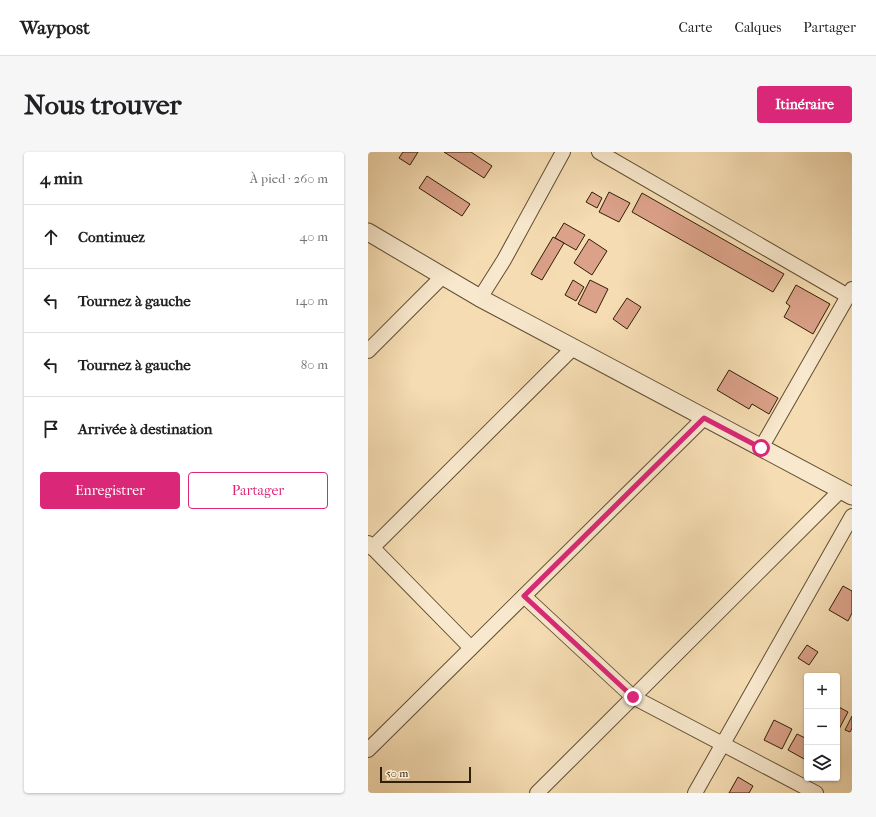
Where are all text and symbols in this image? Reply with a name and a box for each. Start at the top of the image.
text: Waypost [20,17,90,39]
text: Carte [679,19,712,36]
text: Calques [734,19,781,36]
text: Partager [803,19,856,36]
button: Itinéraire [757,86,852,123]
text: Nous trouver [24,88,181,121]
text: 4 min [40,168,83,188]
text: À pied · 260 m [250,171,328,186]
icon: ahead [40,226,62,248]
text: Continuez [78,228,145,246]
text: 40 m [300,229,328,244]
icon: left [40,290,62,312]
text: Tournez à gauche [78,292,191,310]
text: 140 m [295,293,328,308]
icon: left [40,354,62,376]
text: Tournez à gauche [78,356,191,374]
text: 80 m [301,357,328,372]
icon: arrive [40,418,62,440]
text: Arrivée à destination [78,420,213,438]
route start [752,439,770,457]
button: Enregistrer [40,472,180,509]
button: Partager [188,472,328,509]
map controls [804,673,840,781]
button: + [804,673,840,709]
route end [624,688,642,706]
button: − [804,709,840,745]
button: layers [804,745,840,781]
scale bar [380,765,471,784]
text: 50 m [386,767,408,780]

